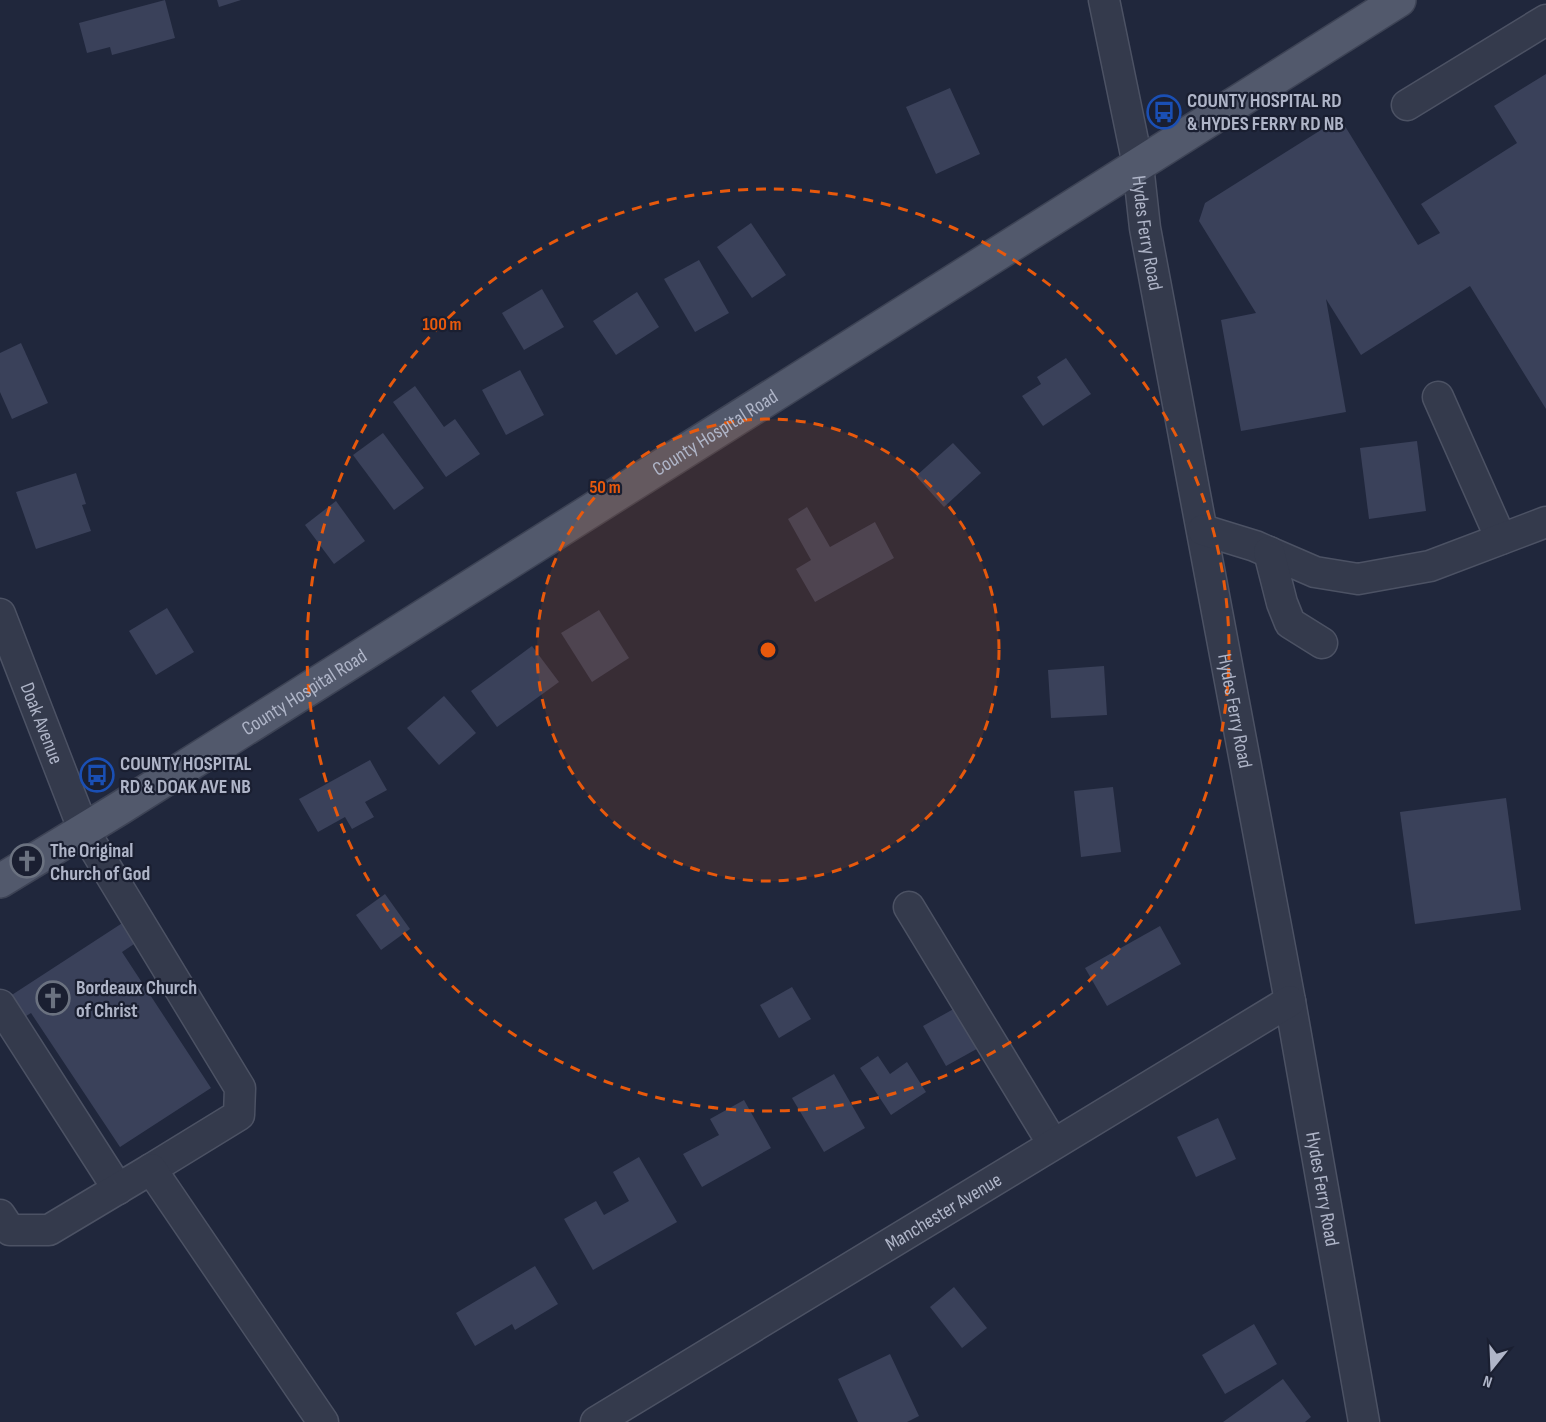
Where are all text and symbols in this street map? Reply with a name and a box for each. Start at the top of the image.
place label: COUNTY HOSPITAL RD & HYDES FERRY RD NB [1187,89,1344,136]
bus stop icon: COUNTY HOSPITAL RD & HYDES FERRY RD NB [1146,94,1182,130]
street label: Hydes Ferry Road [1126,174,1167,292]
text: 100 m [423,314,462,335]
street label: County Hospital Road [648,385,782,482]
text: 50 m [589,477,621,498]
centre of rings [758,640,778,660]
street label: County Hospital Road [237,644,372,741]
street label: Hydes Ferry Road [1212,652,1257,770]
street label: Doak Avenue [15,679,68,768]
place label: COUNTY HOSPITAL RD & DOAK AVE NB [120,752,252,799]
bus stop icon: COUNTY HOSPITAL RD & DOAK AVE NB [79,757,115,793]
place label: The Original Church of God [50,839,150,886]
church icon: The Original Church of God [9,843,45,879]
place label: Bordeaux Church of Christ [76,976,197,1023]
church icon: Bordeaux Church of Christ [35,980,71,1016]
street label: Hydes Ferry Road [1300,1130,1344,1248]
street label: Manchester Avenue [881,1168,1006,1257]
north arrow [1462,1338,1522,1398]
text: N [1481,1370,1495,1391]

